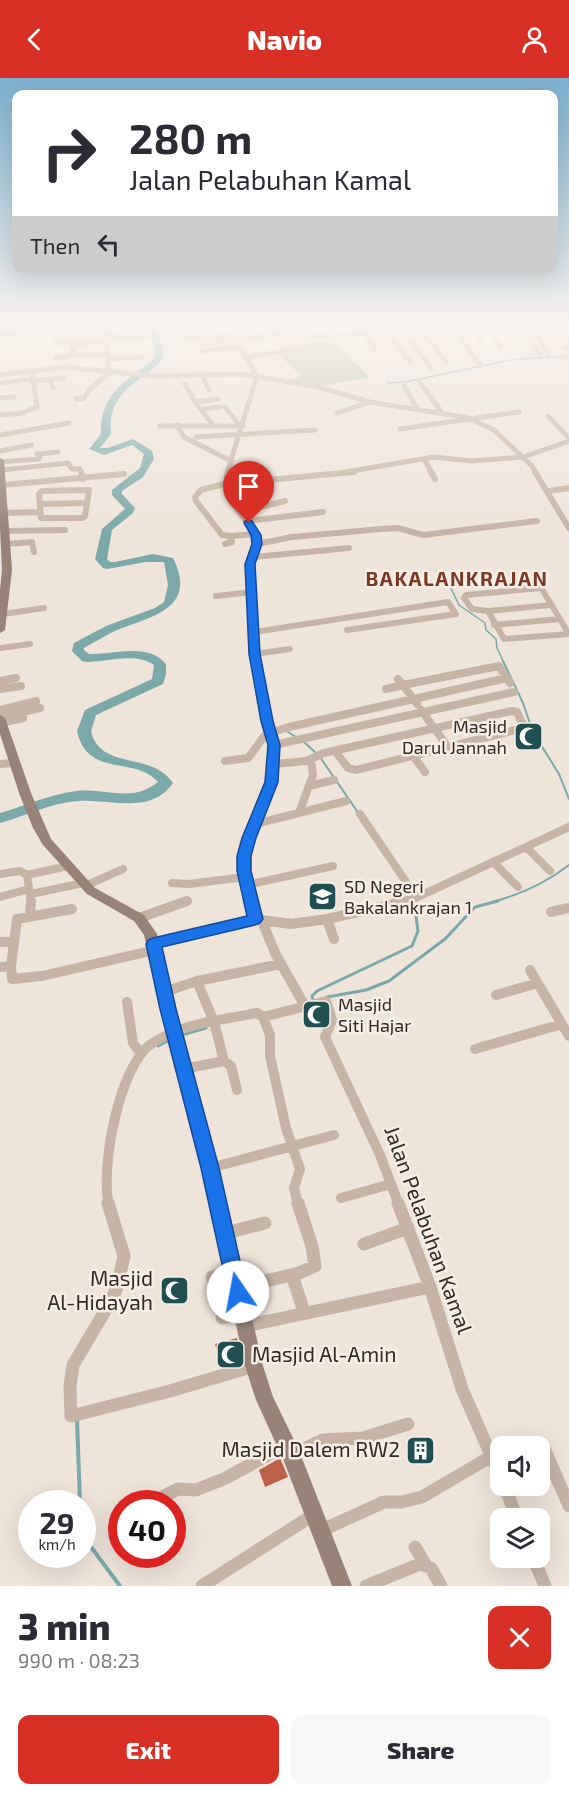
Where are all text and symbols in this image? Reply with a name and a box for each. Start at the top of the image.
icon: back [18,23,51,56]
text: Navio [247,23,322,55]
icon: person [518,23,551,56]
text: 280 m [129,112,252,162]
icon: right [30,114,108,192]
text: Jalan Pelabuhan Kamal [129,163,411,195]
icon: left [92,228,125,261]
text: Then [30,232,80,258]
pin [223,461,274,523]
icon: arrive [232,470,265,503]
district label: BAKALANKRAJAN [366,566,548,590]
place label: Masjid Darul Jannah [402,715,507,758]
mosque icon: Masjid Darul Jannah [512,721,544,753]
place label: SD Negeri Bakalankrajan 1 [344,875,472,918]
school or university icon: SD Negeri Bakalankrajan 1 [307,881,339,913]
place label: Masjid Siti Hajar [338,993,411,1036]
mosque icon: Masjid Siti Hajar [301,999,333,1031]
street label: Jalan Pelabuhan Kamal [380,1122,479,1338]
position arrow [206,1260,270,1324]
place label: Masjid Al-Hidayah [47,1265,153,1314]
mosque icon: Masjid Al-Hidayah [158,1275,190,1307]
mosque icon: Masjid Al-Amin [215,1339,247,1371]
place label: Masjid Al-Amin [252,1341,396,1367]
building icon: Masjid Dalem RW2 [405,1434,437,1466]
place label: Masjid Dalem RW2 [221,1436,400,1462]
map controls [490,1436,550,1568]
button: sound [490,1436,550,1496]
speed limit sign: 40 [108,1490,186,1568]
text: 29 [39,1504,75,1540]
button: layers [490,1508,550,1568]
text: km/h [38,1535,76,1553]
text: 3 min [18,1604,111,1647]
button: close [488,1606,551,1669]
text: 990 m · 08:23 [18,1648,140,1672]
button: Exit [18,1715,279,1784]
button: Share [291,1715,551,1784]

